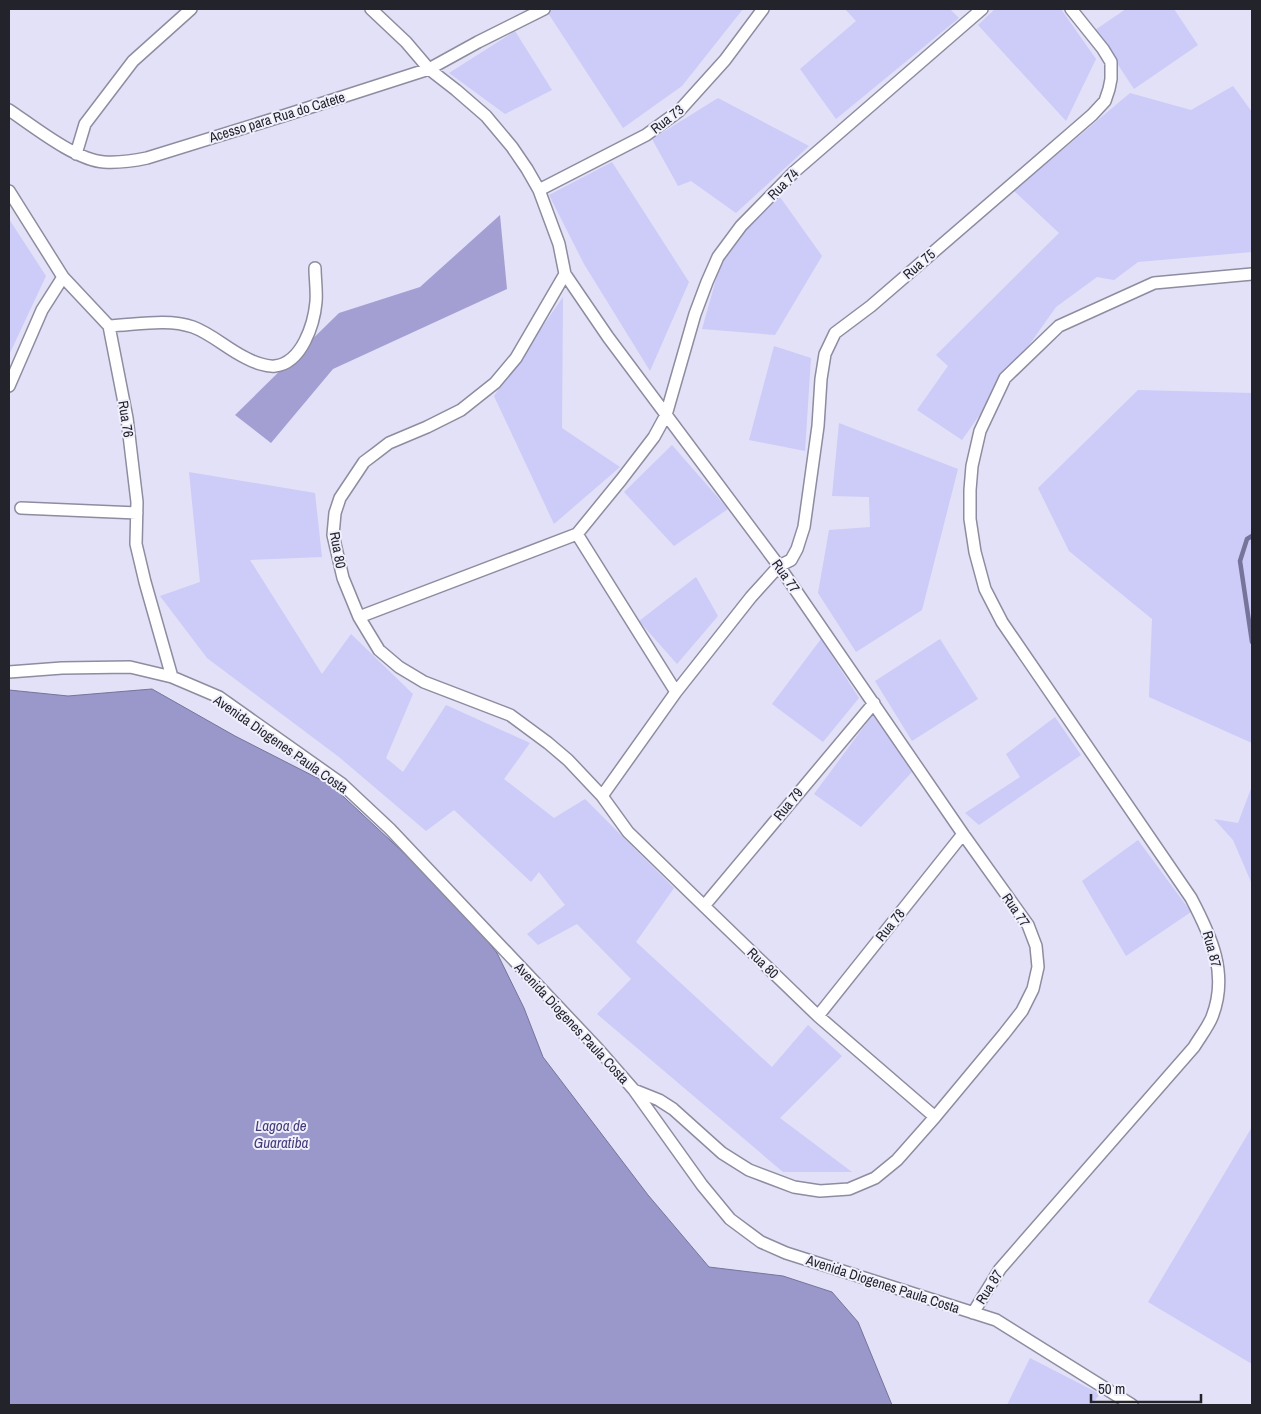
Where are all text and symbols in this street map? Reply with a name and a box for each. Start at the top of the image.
street label: Acesso para Rua do Catete [206,88,347,147]
street label: Rua 73 [647,101,687,137]
street label: Rua 74 [764,164,803,203]
street label: Rua 75 [899,245,939,283]
street label: Rua 76 [114,399,138,439]
street label: Rua 80 [326,530,350,570]
street label: Rua 77 [768,556,804,596]
street label: Avenida Diogenes Paula Costa [209,690,352,798]
street label: Rua 79 [769,784,807,824]
street label: Rua 77 [998,890,1034,930]
street label: Rua 78 [871,905,909,945]
street label: Rua 87 [1199,929,1225,969]
street label: Rua 80 [743,944,783,982]
street label: Avenida Diogenes Paula Costa [510,958,634,1088]
water label: Lagoa de Guaratiba [254,1115,309,1153]
street label: Avenida Diogenes Paula Costa [803,1250,962,1317]
street label: Rua 87 [972,1267,1006,1307]
scale bar [1091,1372,1201,1404]
text: 50 m [1098,1378,1125,1399]

